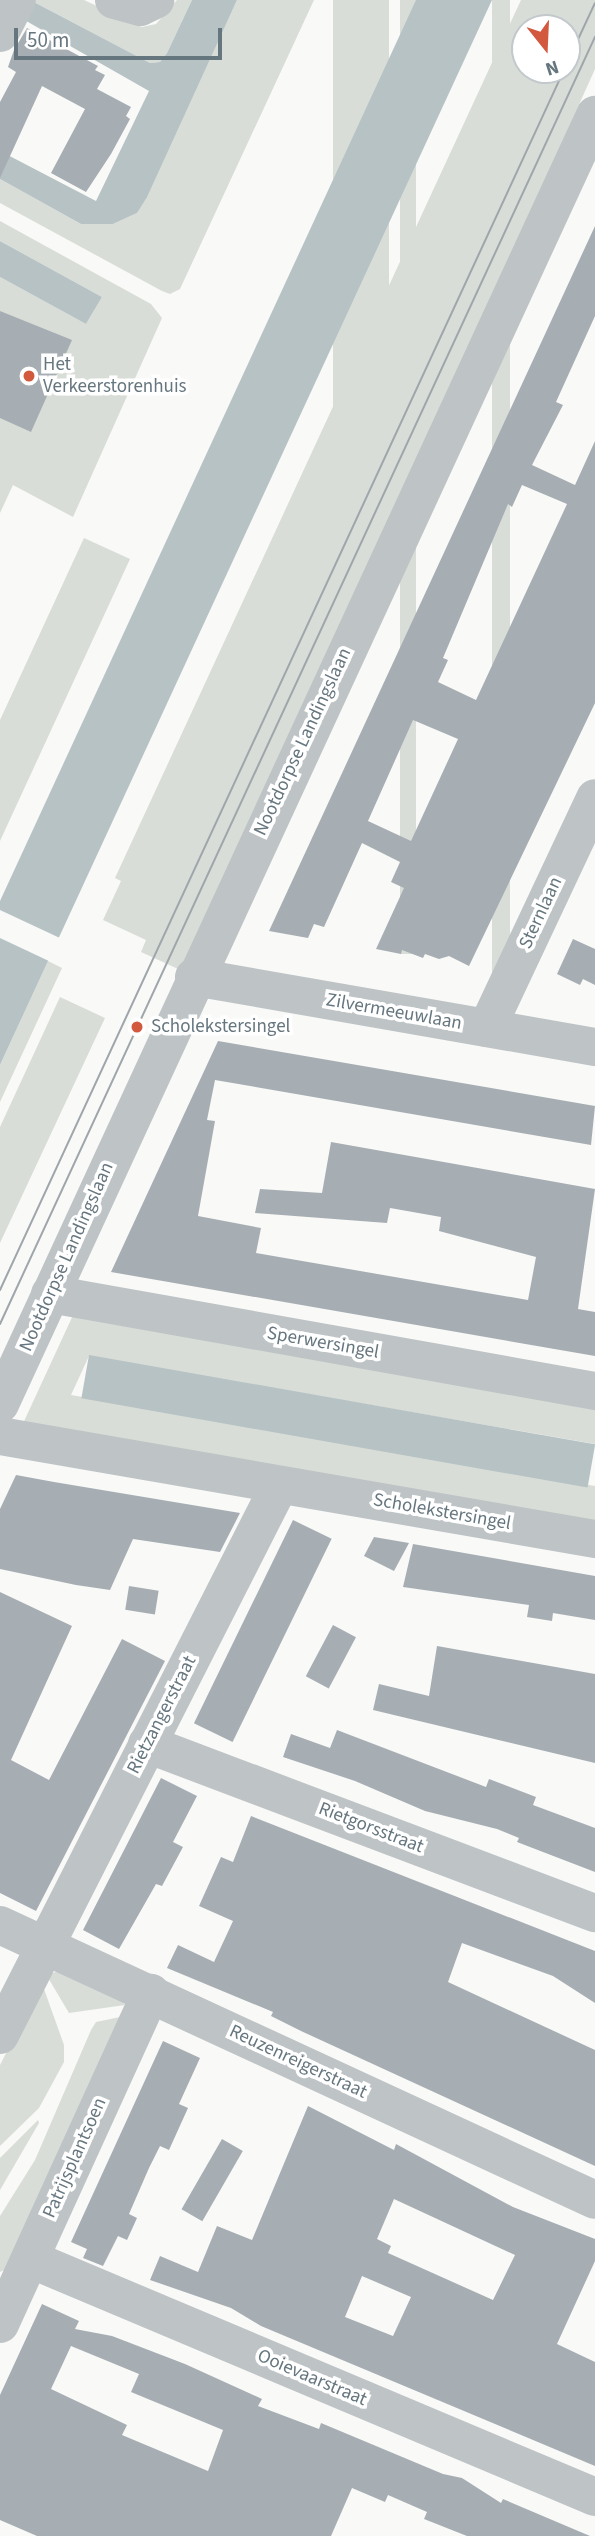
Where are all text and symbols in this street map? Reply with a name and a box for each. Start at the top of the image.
scale bar [18,14,226,58]
north arrow [511,14,581,84]
text: 50 m [27,25,69,55]
text: N [542,53,562,82]
place label: Het Verkeerstorenhuis [43,354,187,398]
marker: Het Verkeerstorenhuis [21,368,37,384]
street label: Nootdorpse Landingslaan [249,644,357,840]
street label: Sternlaan [514,873,568,953]
street label: Zilvermeeuwlaan [324,989,464,1035]
place label: Scholekstersingel [151,1016,290,1038]
marker: Scholekstersingel [129,1019,145,1035]
street label: Nootdorpse Landingslaan [15,1159,119,1355]
street label: Sperwersingel [265,1322,381,1364]
street label: Scholekstersingel [371,1489,513,1535]
street label: Rietzangerstraat [122,1652,202,1778]
street label: Rietgorsstraat [315,1798,427,1858]
street label: Reuzenreigerstraat [226,2020,370,2104]
street label: Patrijsplantsoen [38,2094,112,2222]
street label: Ooievaarstraat [254,2345,370,2411]

